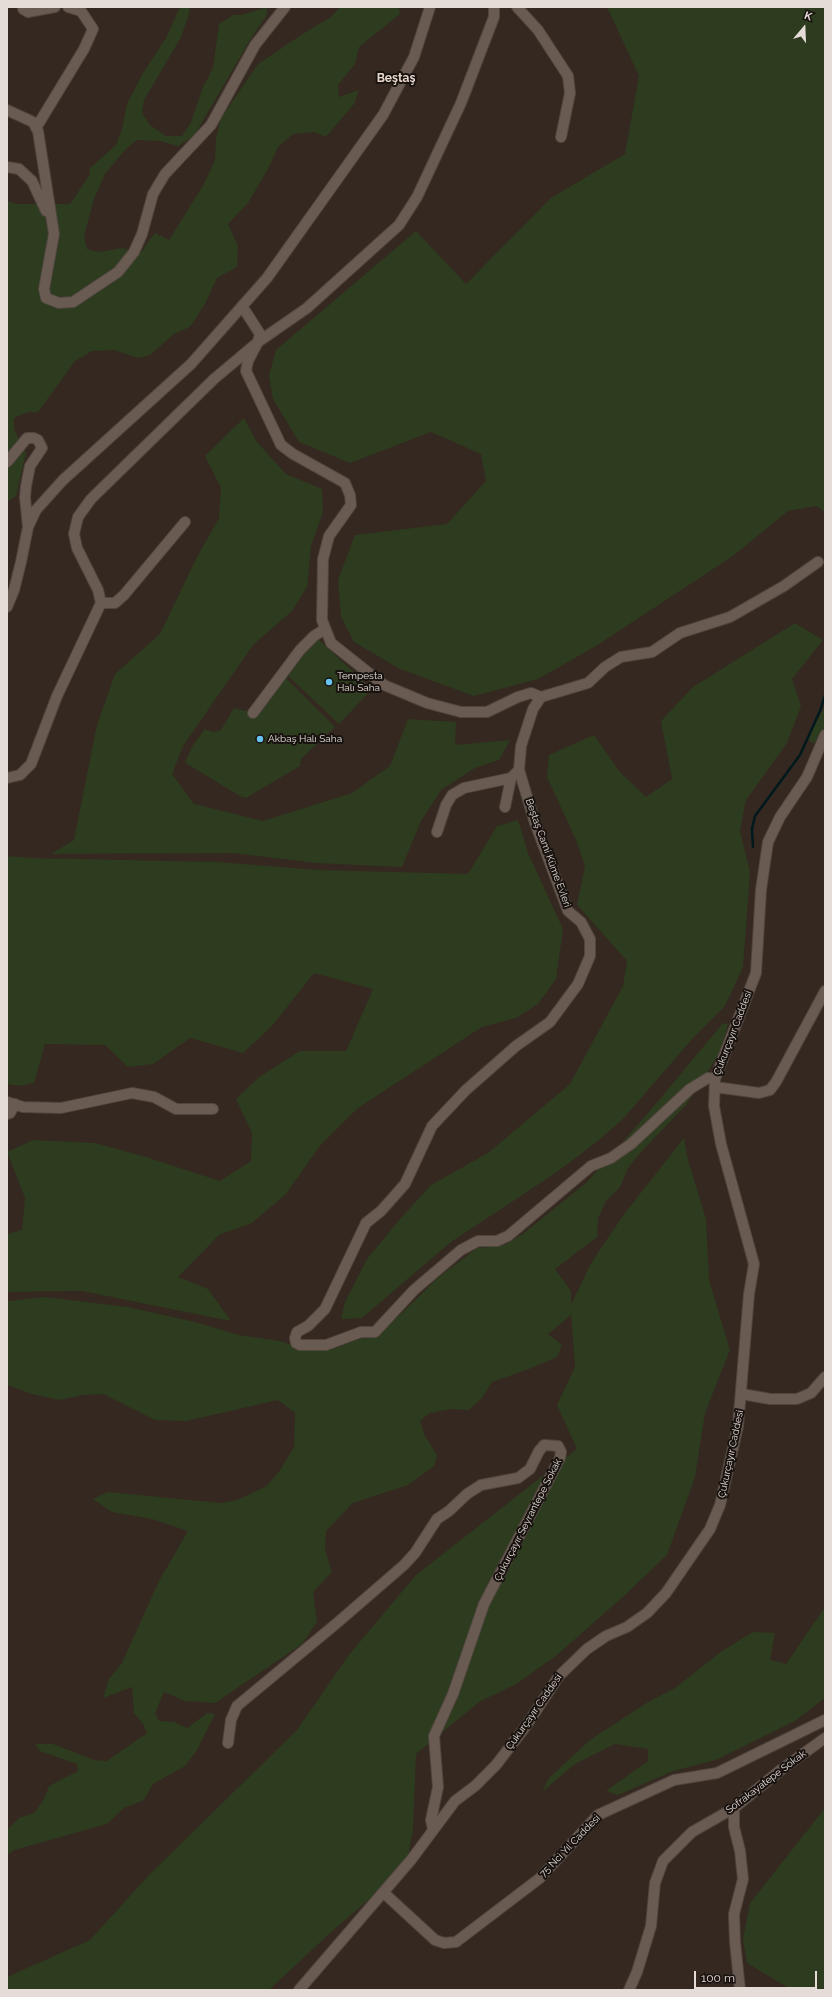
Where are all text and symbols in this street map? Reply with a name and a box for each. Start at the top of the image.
north arrow [784,8,824,48]
text: K [802,9,814,24]
district label: Beştaş [377,71,415,85]
place label: Tempesta Halı Saha [337,670,383,694]
marker: Tempesta Halı Saha [324,677,334,687]
place label: Akbaş Halı Saha [268,733,342,745]
marker: Akbaş Halı Saha [255,734,265,744]
street label: Beştaş Cami Küme Evleri [523,797,573,909]
street label: Çukurçayır Caddesi [711,989,755,1077]
street label: Çukurçayır Caddesi [716,1409,746,1499]
street label: Çukurçayır Seyrantepe Sokak [492,1457,564,1583]
street label: Çukurçayır Caddesi [503,1672,565,1752]
street label: Sofrakayatepe Sokak [724,1748,808,1816]
street label: 75 Nci Yıl Caddesi [537,1812,603,1880]
scale bar [696,1963,819,1989]
text: 100 m [701,1971,735,1985]

